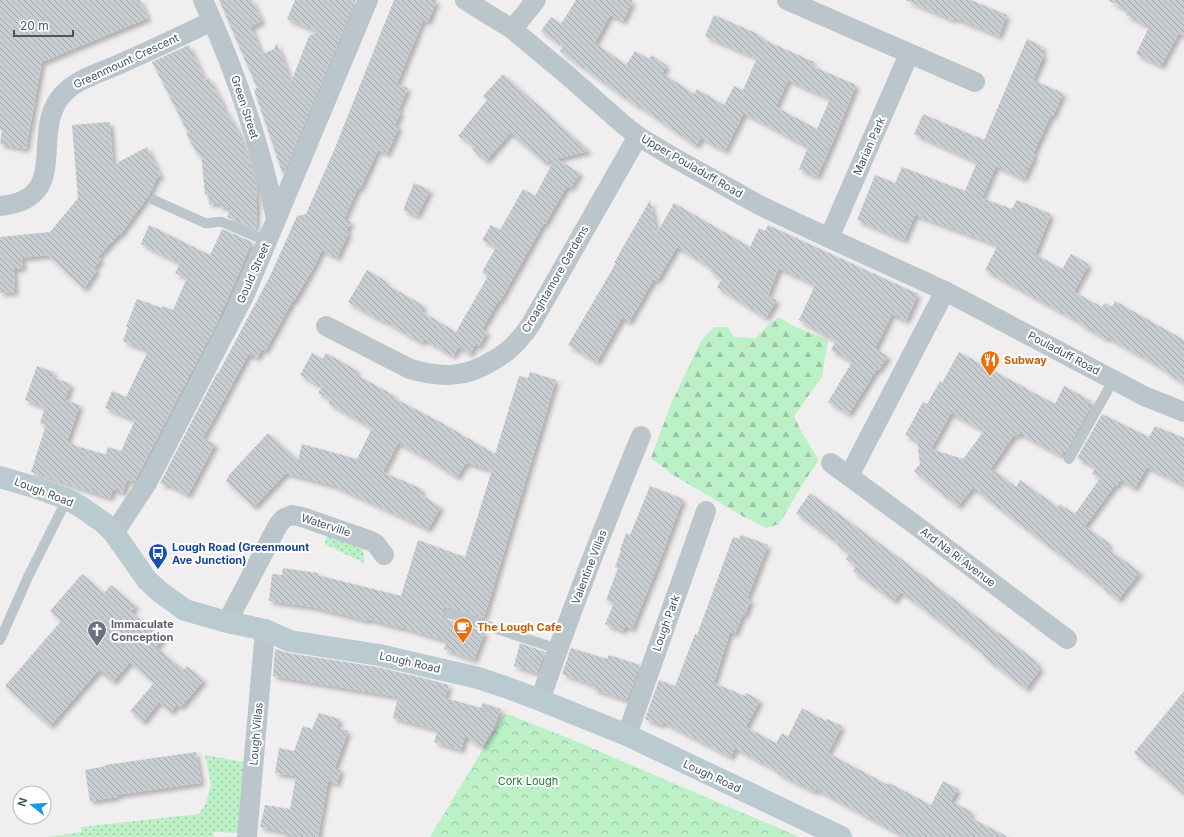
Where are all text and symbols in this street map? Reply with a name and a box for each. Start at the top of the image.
scale bar [14,12,73,38]
text: 20 m [20,18,49,33]
street label: Greenmount Crescent [71,30,181,92]
street label: Green Street [228,74,262,141]
street label: Marian Park [850,115,888,177]
street label: Upper Pouladuff Road [639,131,745,201]
street label: Croaghtamore Gardens [519,223,592,335]
street label: Gould Street [233,240,273,305]
street label: Pouladuff Road [1026,328,1102,378]
restaurant icon: Subway [979,349,1001,377]
place label: Subway [1004,353,1047,367]
street label: Lough Road [12,474,76,510]
street label: Waterville [299,510,353,540]
street label: Ard Na Ri Avenue [918,524,998,590]
street label: Valentine Villas [568,528,610,606]
place label: Lough Road (Greenmount Ave Junction) [172,540,309,567]
bus stop icon: Lough Road (Greenmount Ave Junction) [147,542,169,570]
street label: Lough Park [649,593,683,653]
cafe icon: The Lough Cafe [452,616,474,644]
place label: Immaculate Conception [111,617,174,644]
church icon: Immaculate Conception [86,619,108,647]
place label: The Lough Cafe [477,620,562,634]
street label: Lough Road [378,648,442,676]
street label: Lough Villas [246,702,266,766]
street label: Lough Road [681,757,743,795]
park label: Cork Lough [498,774,558,788]
north arrow [12,785,52,825]
text: N [15,796,30,808]

